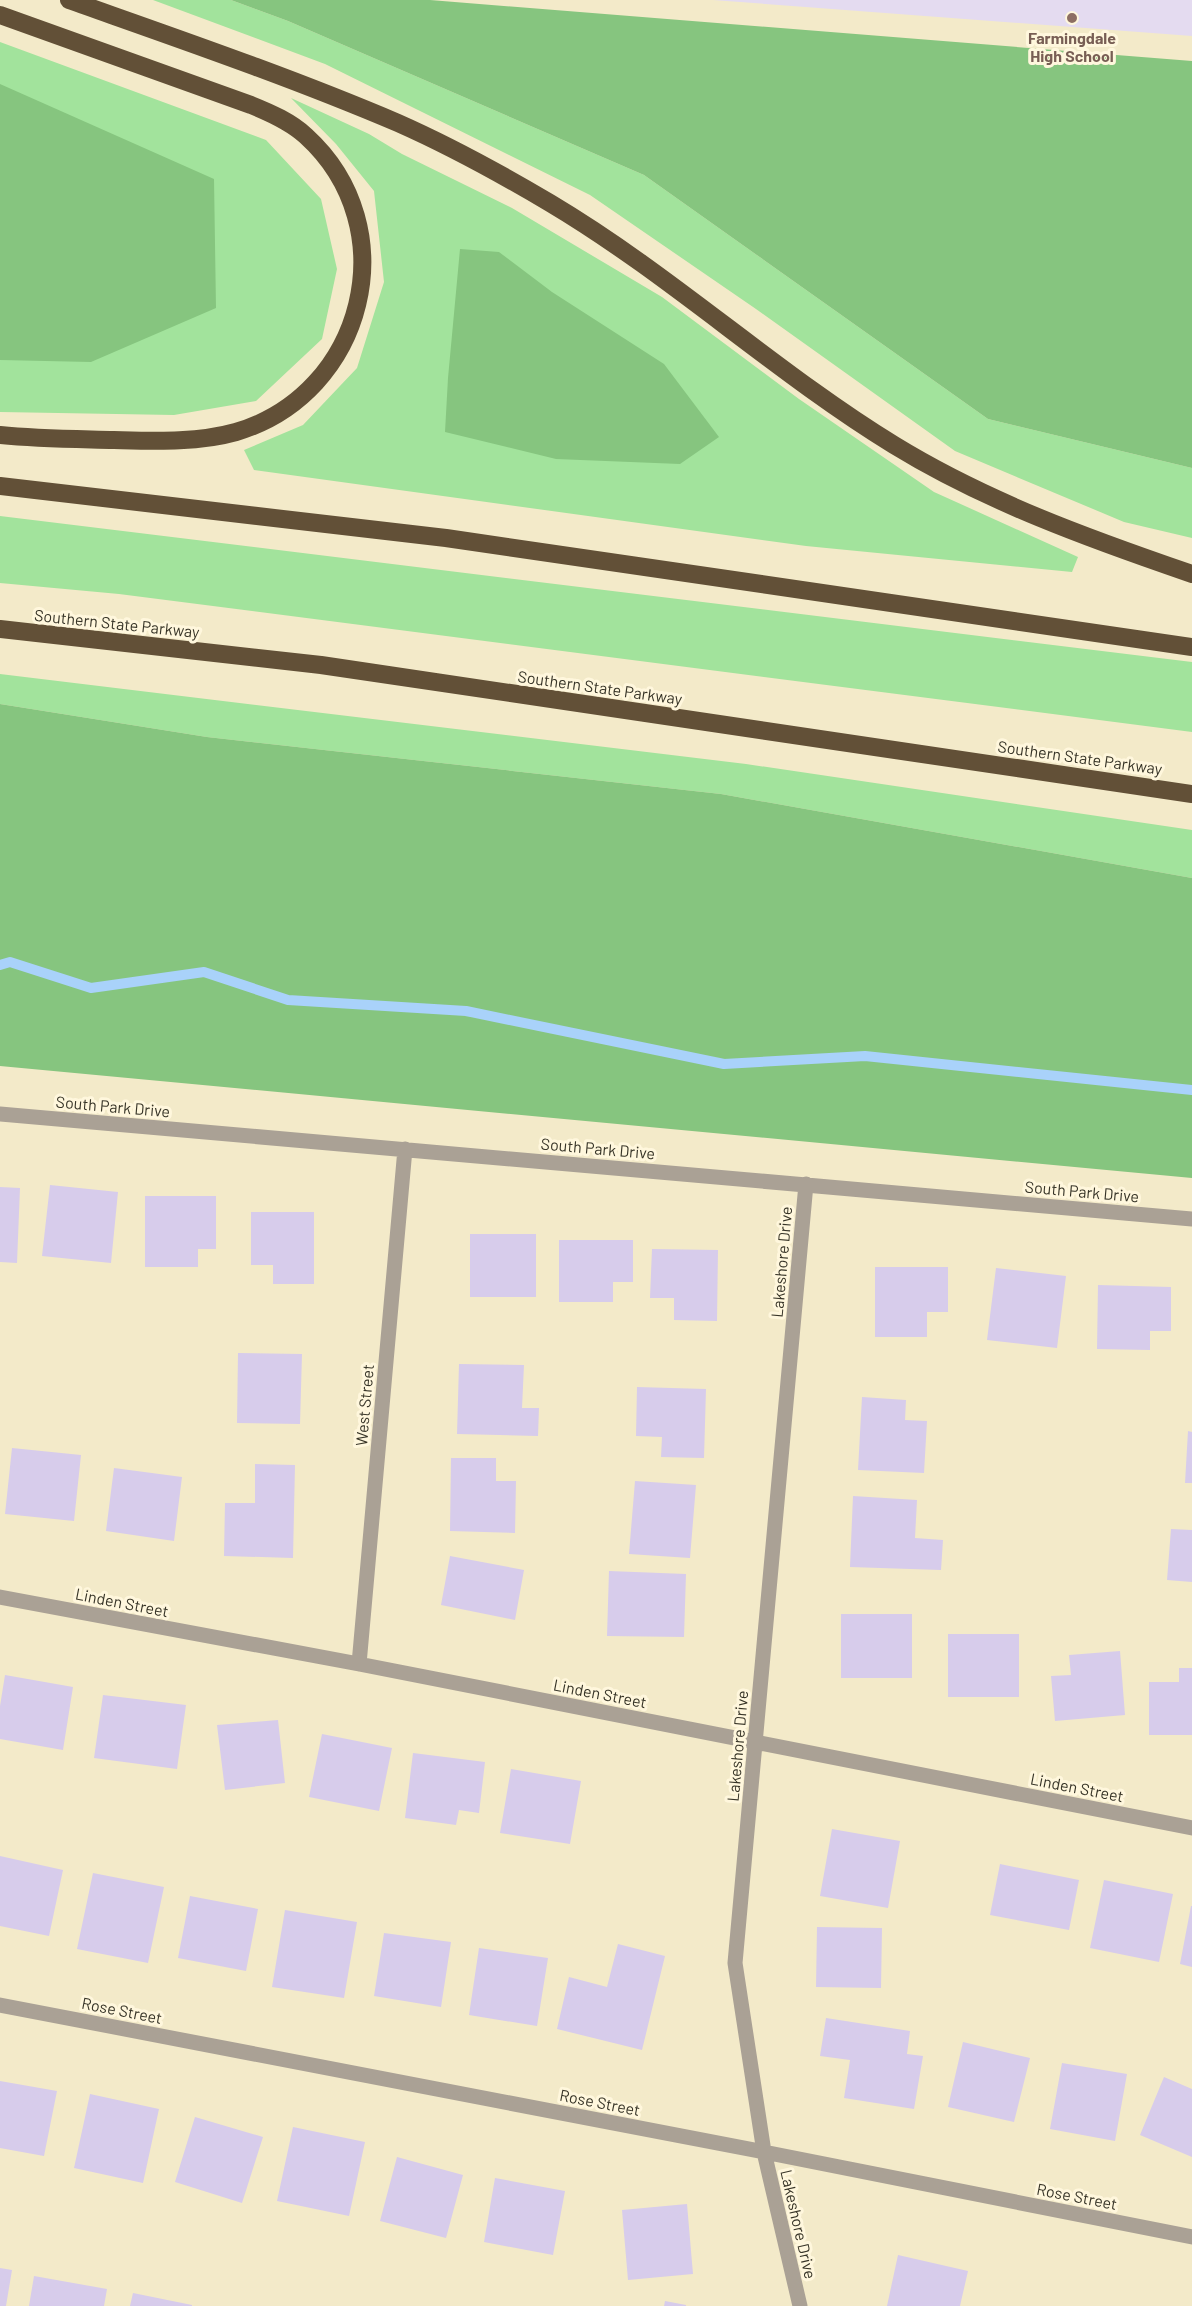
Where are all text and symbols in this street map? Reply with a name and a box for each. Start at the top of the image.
marker: Farmingdale High School [1065,11,1079,25]
place label: Farmingdale High School [1028,28,1116,65]
street label: Southern State Parkway [33,605,201,641]
street label: Southern State Parkway [516,666,684,708]
street label: Southern State Parkway [996,736,1164,778]
street label: South Park Drive [55,1092,171,1120]
street label: South Park Drive [540,1134,656,1162]
street label: South Park Drive [1024,1177,1140,1205]
street label: Lakeshore Drive [767,1206,795,1318]
street label: West Street [351,1363,377,1447]
street label: Linden Street [74,1584,170,1620]
street label: Linden Street [552,1675,648,1711]
street label: Lakeshore Drive [723,1690,751,1802]
street label: Linden Street [1029,1769,1125,1805]
street label: Rose Street [80,1993,164,2027]
street label: Rose Street [558,2085,642,2119]
street label: Lakeshore Drive [777,2168,821,2280]
street label: Rose Street [1035,2179,1119,2213]

